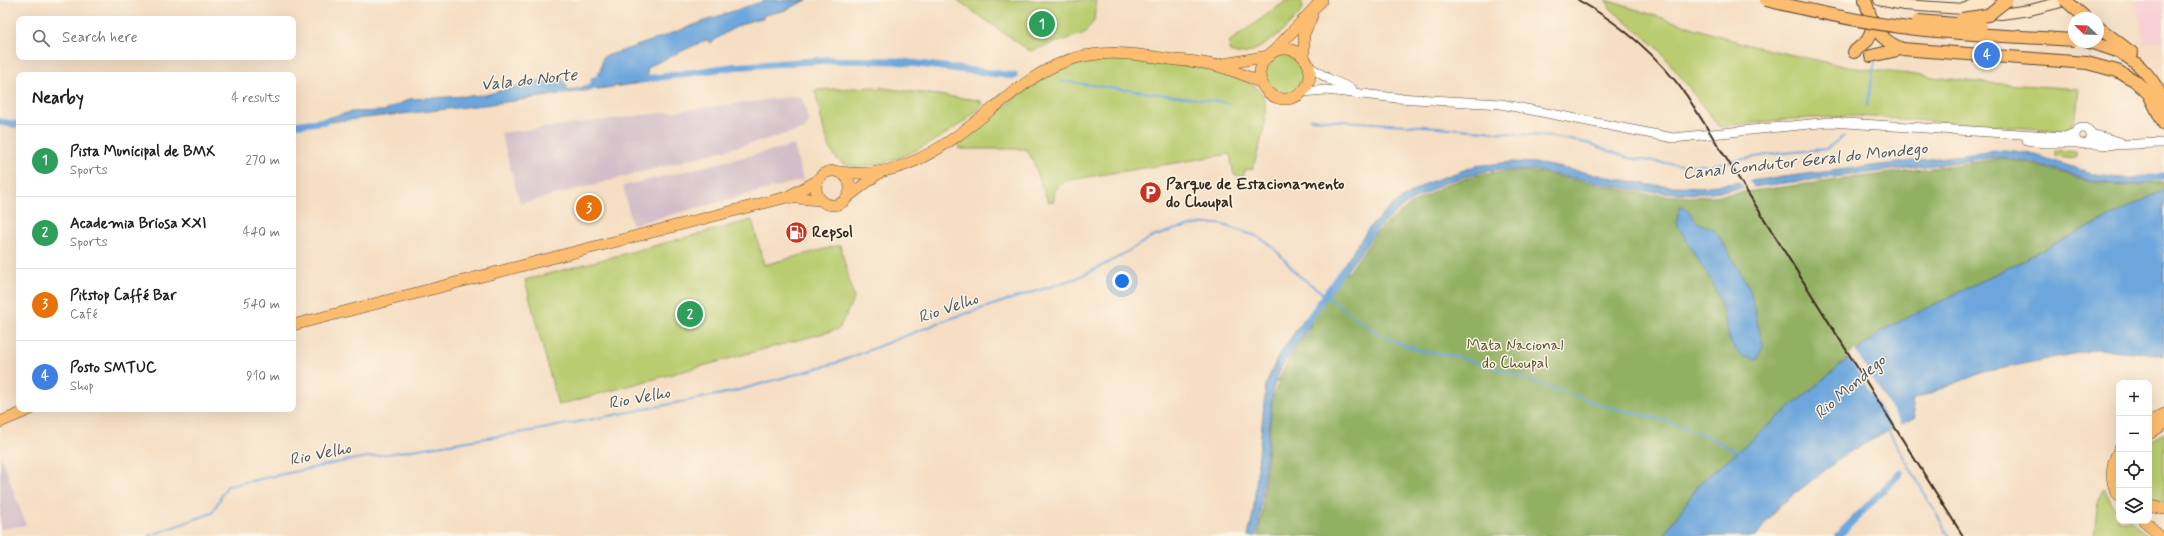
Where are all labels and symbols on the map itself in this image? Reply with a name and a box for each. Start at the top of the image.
pin: 1 [1029,9,1055,39]
north arrow [2068,12,2104,48]
pin: 4 [1974,40,2000,70]
water label: Vala do Norte [480,64,580,96]
water label: Canal Condutor Geral do Mondego [1682,137,1930,186]
place label: Parque de Estacionamento do Choupal [1166,174,1344,213]
parking icon: Parque de Estacionamento do Choupal [1138,180,1164,206]
pin: 3 [576,193,602,223]
fuel station icon: Repsol [784,219,810,245]
place label: Repsol [812,222,853,243]
your location [1112,271,1132,291]
water label: Rio Velho [915,287,981,329]
pin: 2 [677,299,703,329]
park label: Mata Nacional do Choupal [1467,335,1563,374]
water label: Rio Mondego [1810,349,1892,425]
water label: Rio Velho [606,381,672,415]
water label: Rio Velho [287,437,353,471]

